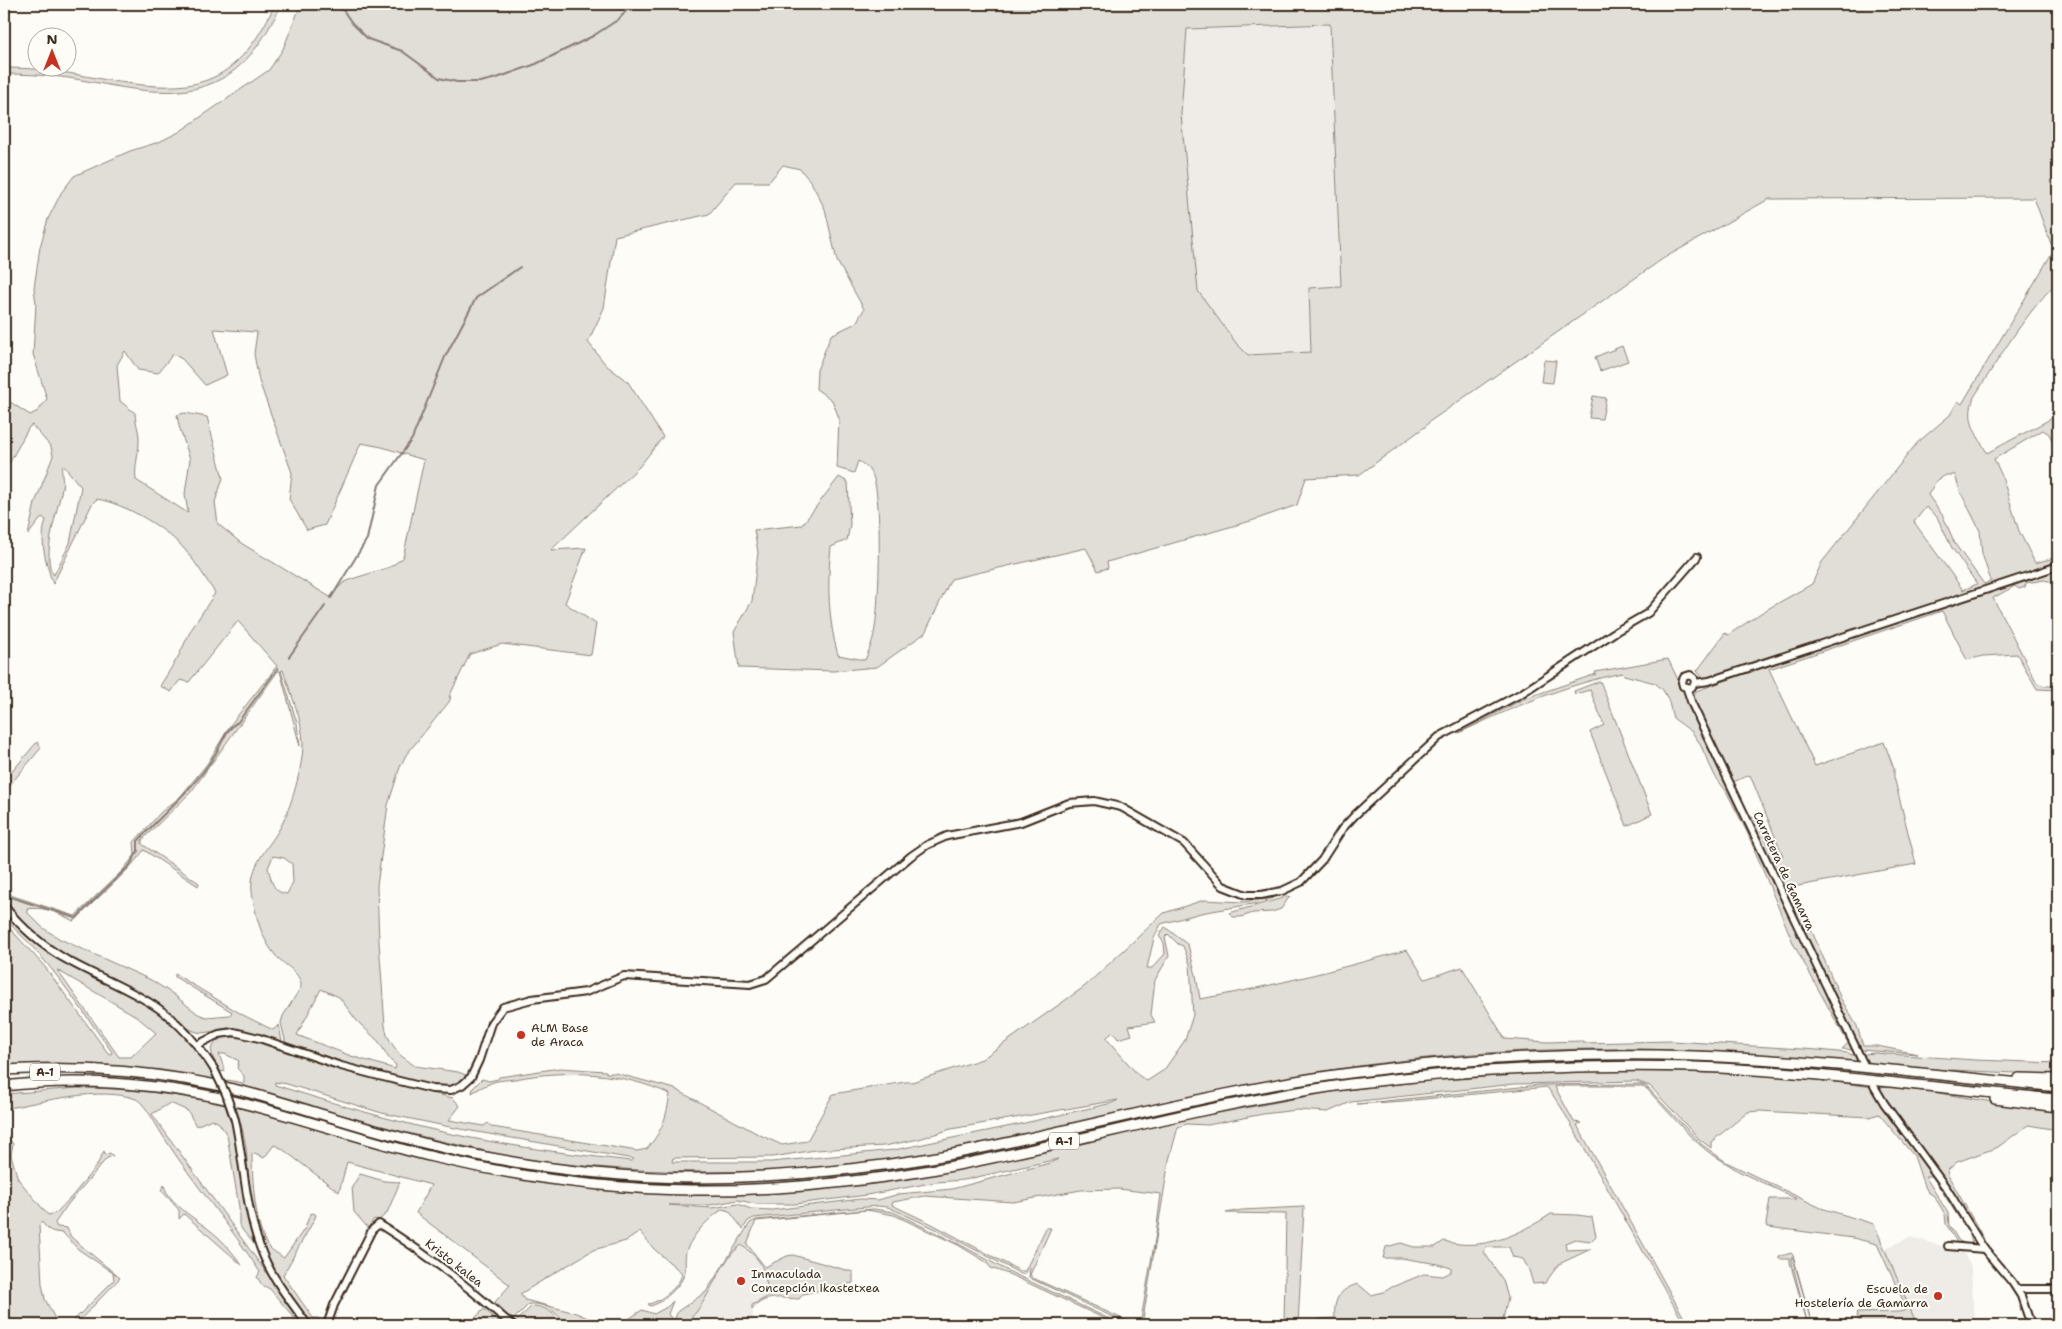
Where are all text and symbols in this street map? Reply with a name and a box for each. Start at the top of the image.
north arrow [28,28,78,78]
text: N [46,30,58,48]
street label: Carretera de Gamarra [1749,809,1819,934]
place label: ALM Base de Araca [531,1020,589,1050]
marker: ALM Base de Araca [515,1029,527,1041]
road number: A-1 [30,1064,60,1080]
road number: A-1 [1049,1132,1079,1150]
street label: Kristo kalea [422,1235,487,1291]
place label: Inmaculada Concepción ikastetxea [751,1266,880,1296]
marker: Inmaculada Concepción ikastetxea [735,1275,747,1287]
place label: Escuela de Hostelería de Gamarra [1795,1281,1929,1311]
marker: Escuela de Hostelería de Gamarra [1932,1290,1944,1302]

